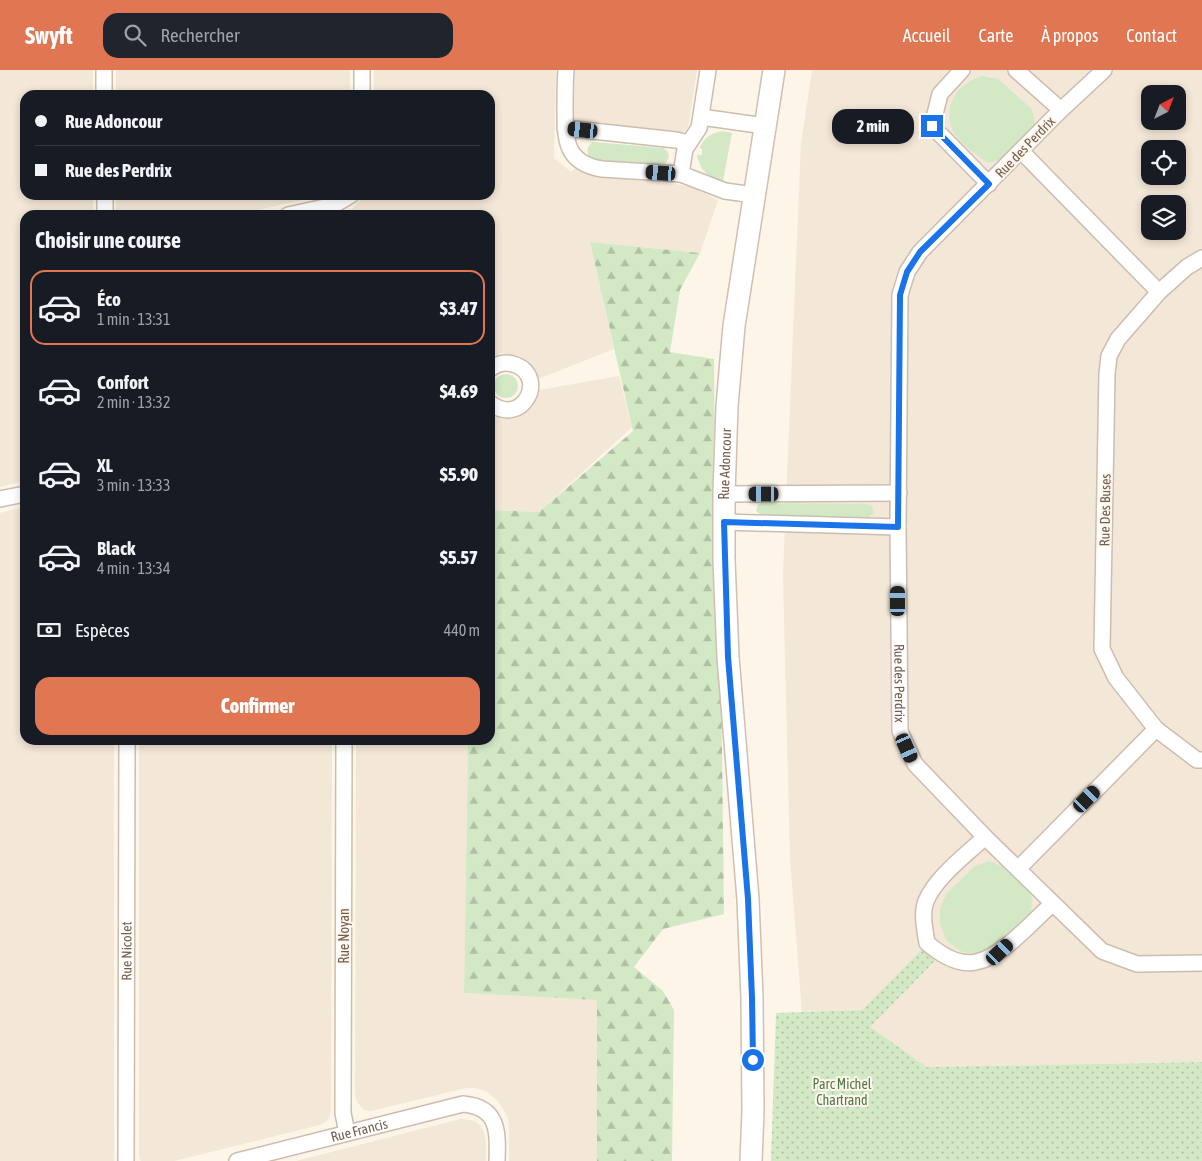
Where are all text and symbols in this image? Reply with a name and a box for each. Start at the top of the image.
search box [103,13,453,58]
icon: search [121,21,149,49]
text: Swyft [25,22,73,49]
text: Rechercher [161,24,240,46]
text: Accueil [903,25,951,46]
text: Carte [979,25,1013,46]
text: À propos [1041,25,1098,46]
text: Contact [1126,25,1177,46]
north arrow [1141,85,1186,130]
map controls [1141,85,1186,240]
callout: 2 min [832,108,914,144]
text: Rue Adoncour [65,110,162,132]
street label: Rue des Perdrix [992,113,1058,181]
route end [921,115,943,137]
text: 2 min [857,117,889,135]
car [567,121,598,139]
button: locate [1141,140,1186,185]
text: Rue des Perdrix [65,159,172,181]
car [645,164,676,182]
button: layers [1141,195,1186,240]
text: Choisir une course [35,227,181,253]
icon: car [37,285,82,330]
text: Éco [97,288,121,310]
text: $3.47 [440,297,478,319]
text: 1 min · 13:31 [97,310,170,328]
icon: car [37,368,82,413]
text: Confort [97,371,149,393]
text: $4.69 [440,380,478,402]
text: 2 min · 13:32 [97,393,170,411]
street label: Rue Adoncour [716,427,734,500]
icon: car [37,451,82,496]
text: XL [97,454,113,476]
text: $5.90 [440,463,478,485]
street label: Rue Des Buses [1096,473,1114,547]
text: 3 min · 13:33 [97,476,170,494]
car [749,487,779,502]
icon: car [37,534,82,579]
text: Black [97,537,135,559]
text: $5.57 [440,546,478,568]
text: 4 min · 13:34 [97,559,170,577]
car [890,586,905,616]
icon: cash [35,616,63,644]
text: Espèces [75,619,130,641]
text: 440 m [444,621,480,639]
street label: Rue des Perdrix [891,644,908,723]
button: Confirmer [35,677,480,735]
car [894,731,919,765]
car [1071,783,1102,815]
street label: Rue Noyan [336,908,352,964]
street label: Rue Nicolet [118,921,135,981]
car [983,936,1016,968]
route start [742,1049,764,1071]
park label: Parc Michel Chartrand [813,1076,872,1108]
street label: Rue Francis [329,1115,389,1145]

